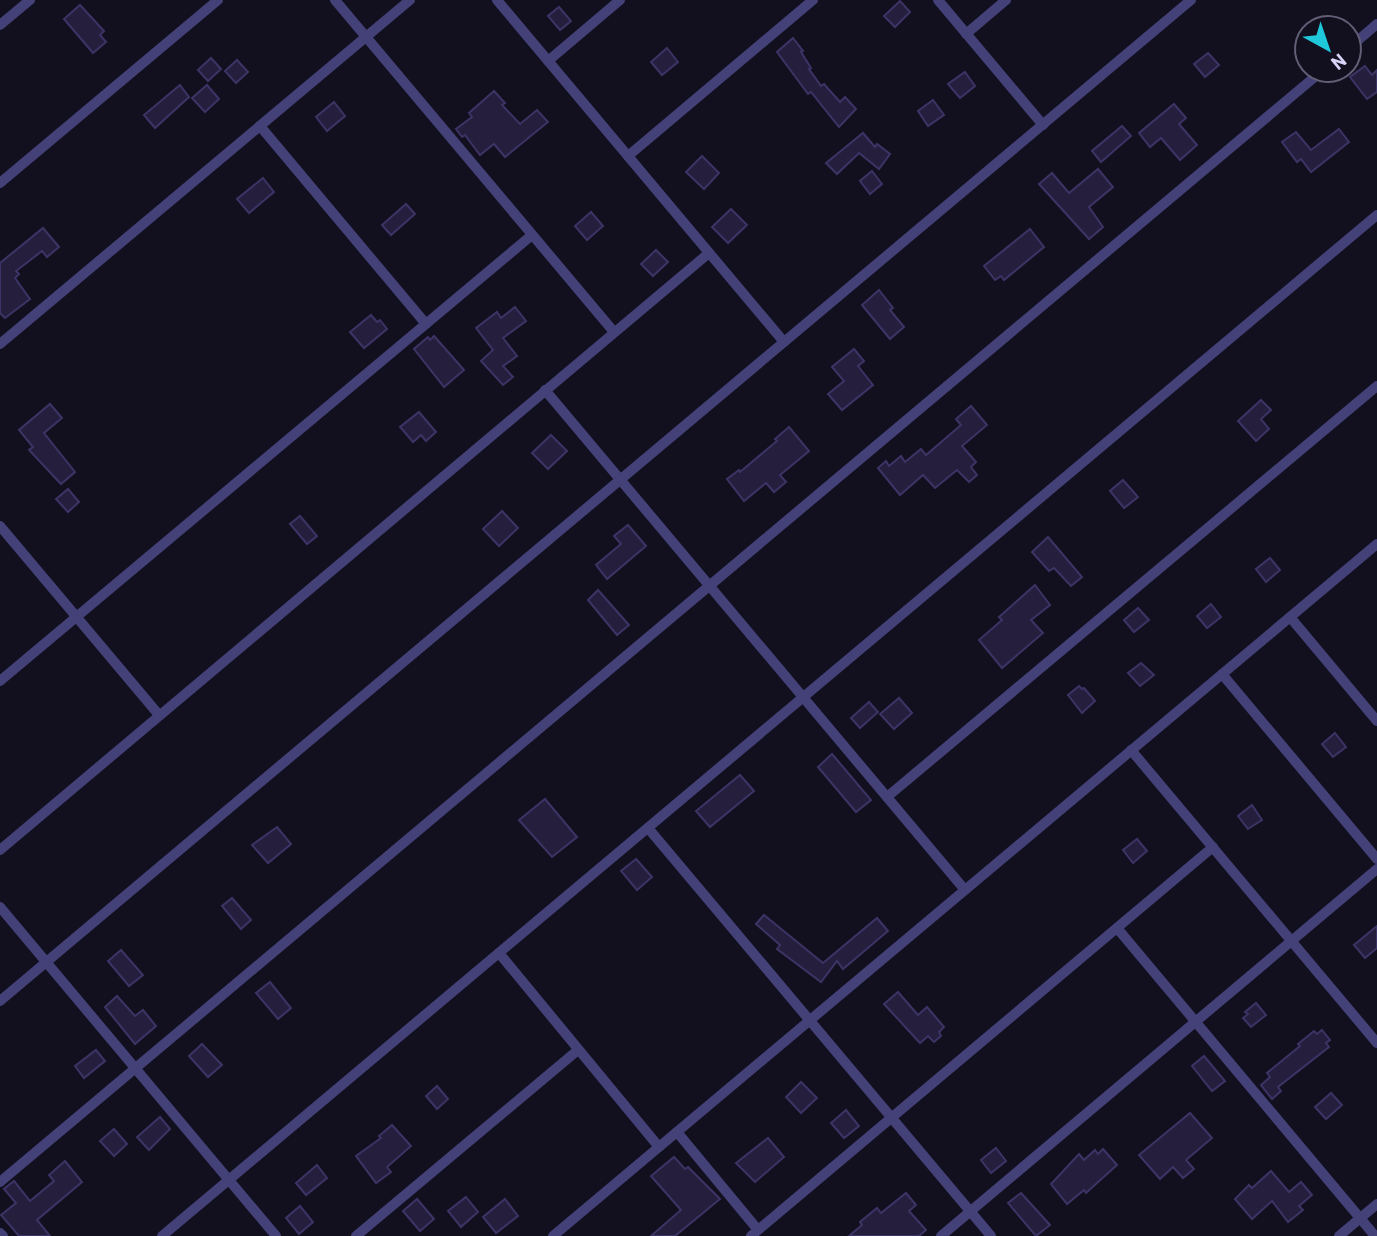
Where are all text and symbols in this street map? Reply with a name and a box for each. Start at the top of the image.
north arrow [1293,14,1363,84]
text: N [1327,50,1351,75]

